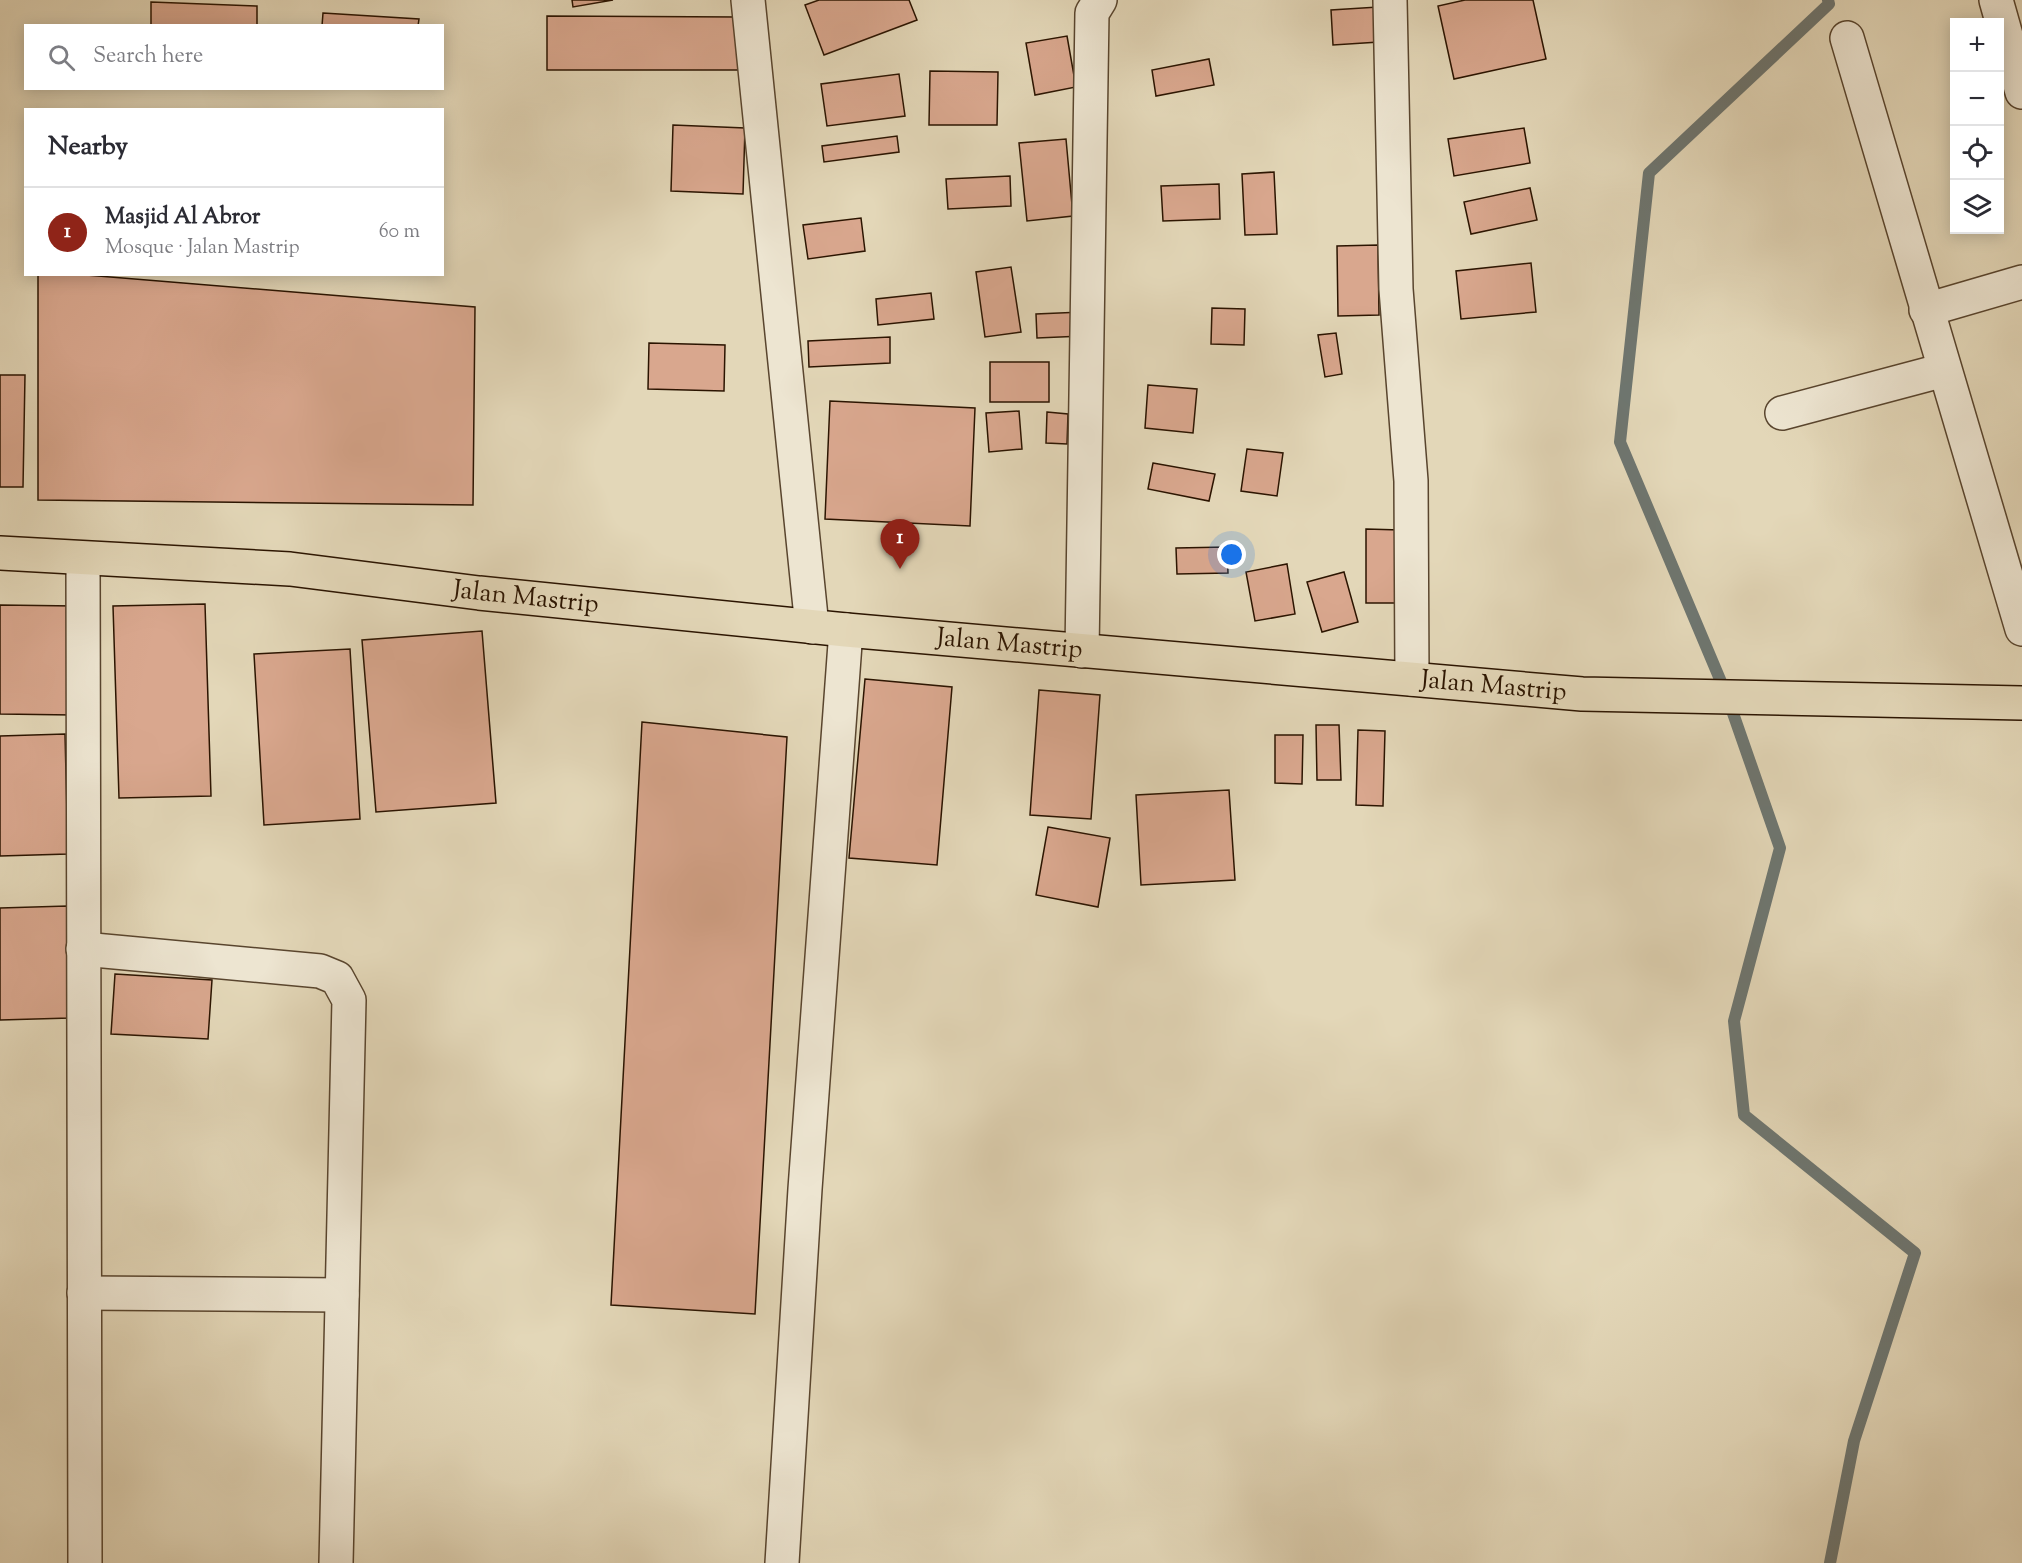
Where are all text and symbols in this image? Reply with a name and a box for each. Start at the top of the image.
map controls [1950,18,2004,234]
button: + [1950,18,2004,72]
search box [24,24,444,90]
icon: search [45,41,78,74]
text: Search here [93,41,203,73]
button: − [1950,72,2004,126]
button: locate [1950,126,2004,180]
text: Nearby [48,129,128,166]
button: layers [1950,180,2004,234]
text: Masjid Al Abror [105,202,260,234]
text: 1 [64,218,71,247]
text: 60 m [379,218,420,247]
text: Mosque · Jalan Mastrip [105,234,300,263]
pin: 1 [880,520,920,569]
your location [1217,540,1246,569]
street label: Jalan Mastrip [449,571,600,623]
street label: Jalan Mastrip [933,619,1084,669]
street label: Jalan Mastrip [1417,661,1568,711]

